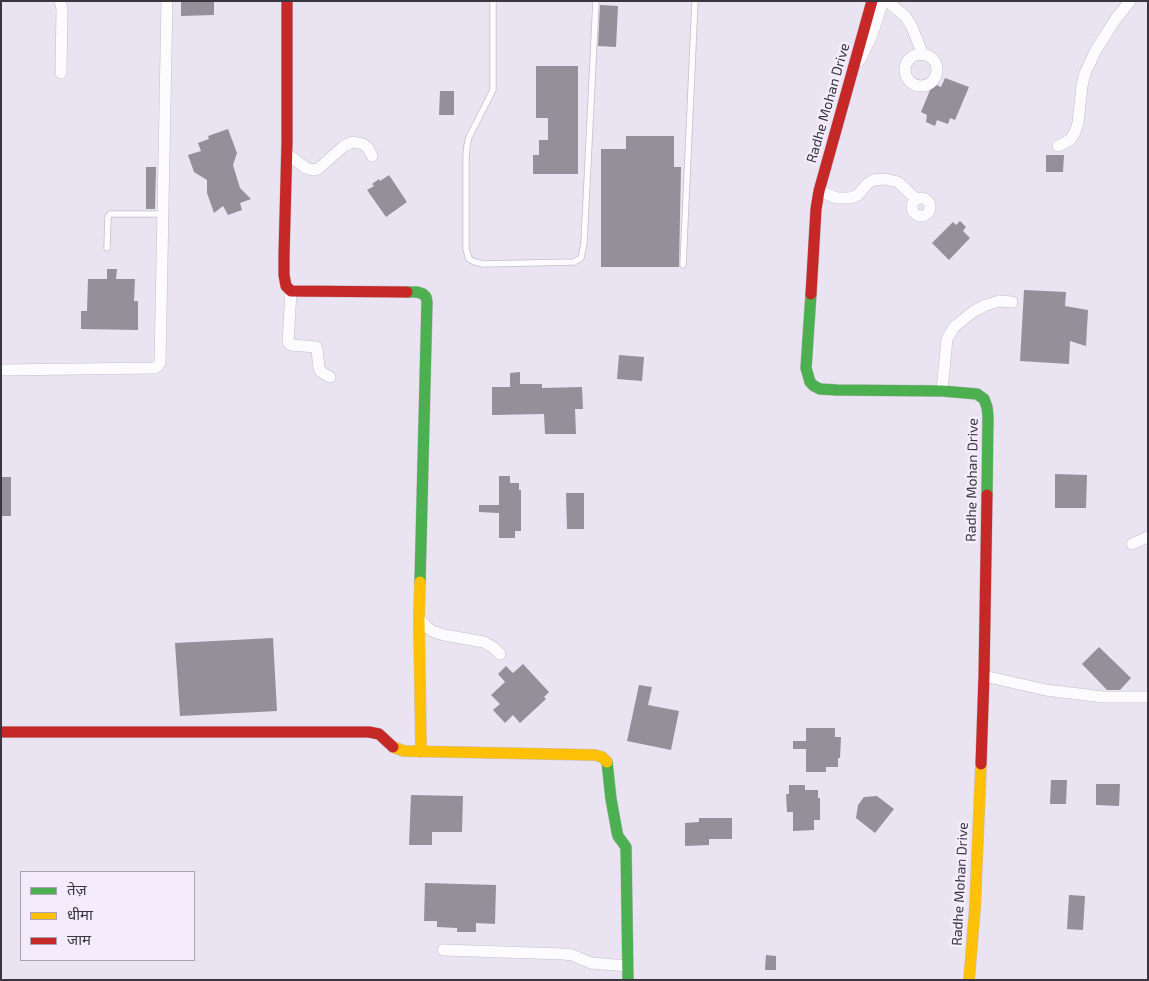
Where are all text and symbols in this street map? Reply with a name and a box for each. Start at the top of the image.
street label: Radhe Mohan Drive [803,41,853,165]
street label: Radhe Mohan Drive [963,418,981,542]
street label: Radhe Mohan Drive [948,822,972,946]
legend [20,871,195,961]
text: तेज़ [67,880,87,898]
text: धीमा [67,905,93,923]
text: जाम [67,930,91,948]

